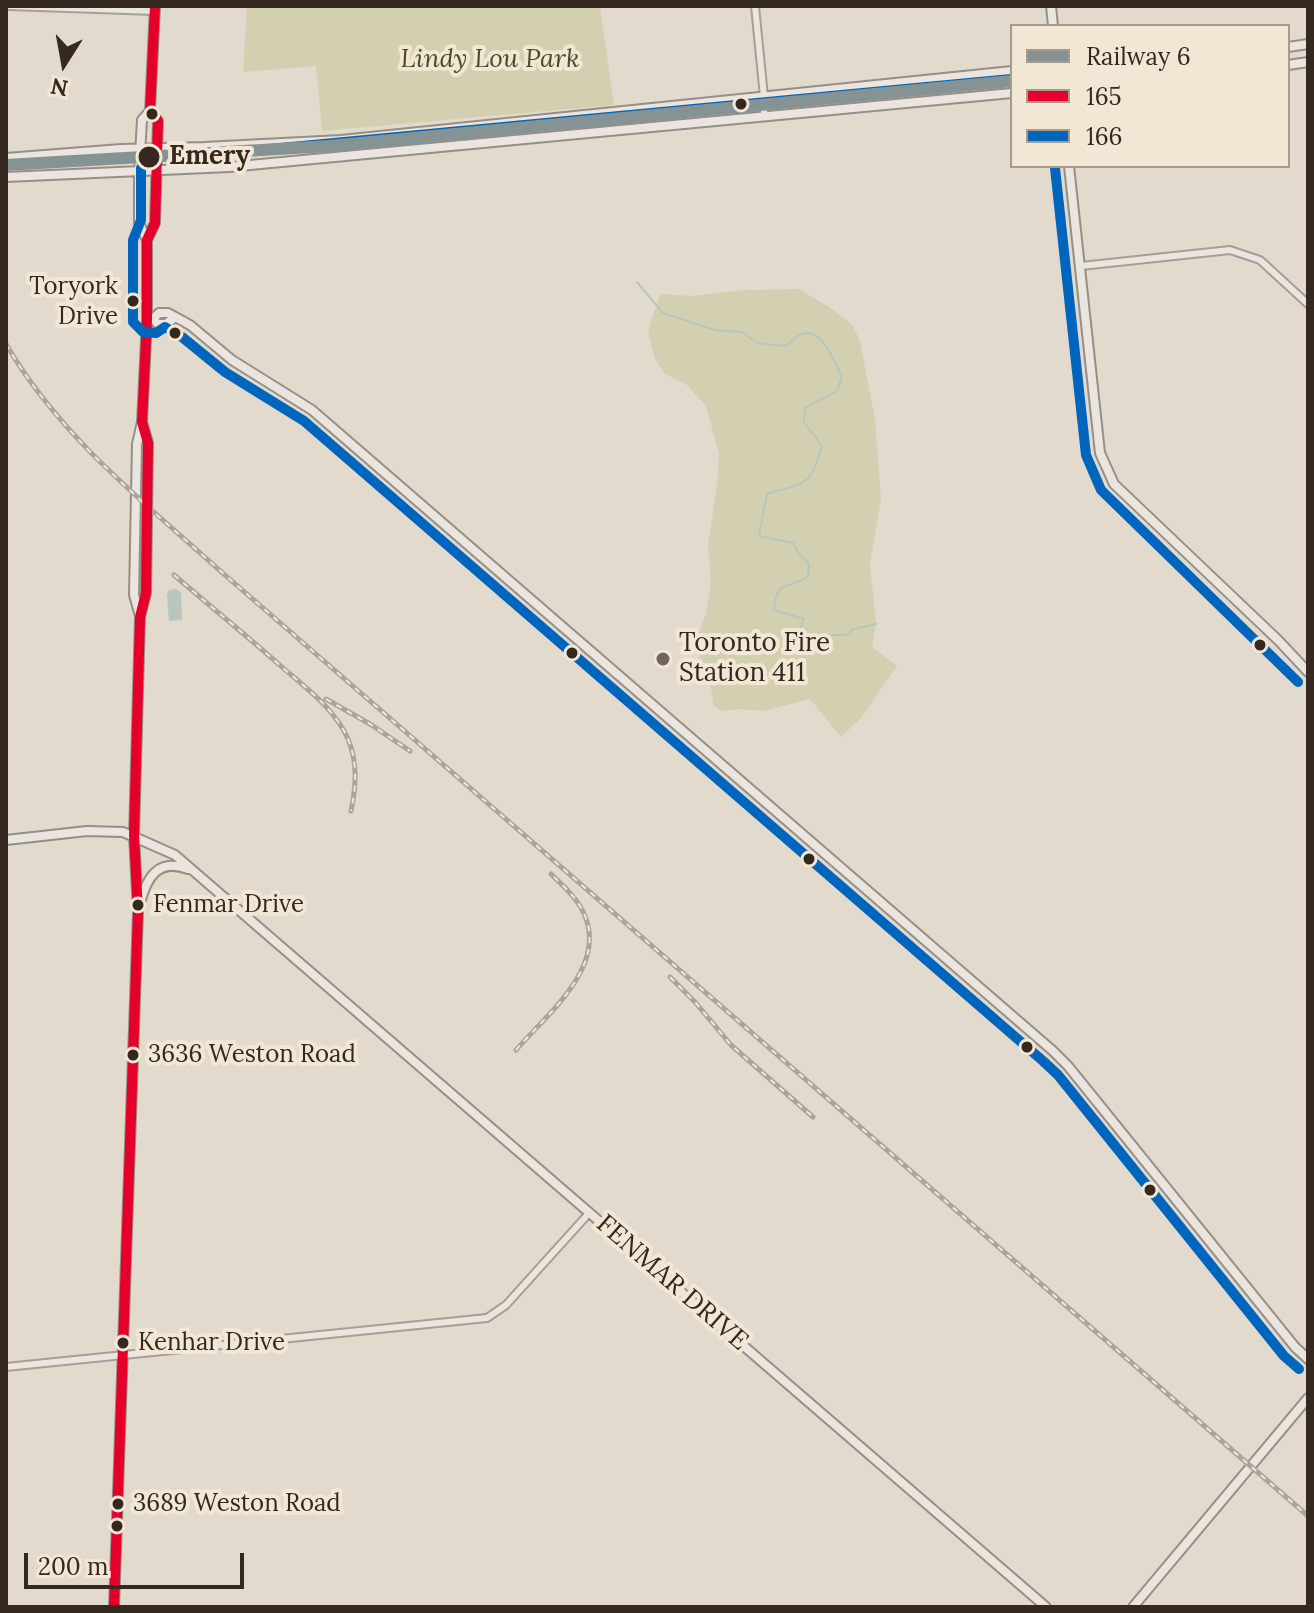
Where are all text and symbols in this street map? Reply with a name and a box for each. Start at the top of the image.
north arrow [24,24,104,104]
legend [1010,24,1290,168]
text: Railway 6 [1086,41,1191,72]
park label: Lindy Lou Park [400,44,580,76]
text: N [48,72,70,103]
text: 165 [1086,81,1122,112]
unlabelled marker [733,96,749,112]
unlabelled marker [144,106,160,122]
text: 166 [1086,121,1122,152]
place label: Emery [169,141,250,173]
marker: Emery [136,144,162,170]
place label: Toryork Drive [29,273,118,329]
marker: Toryork Drive [125,293,141,309]
unlabelled marker [167,325,183,341]
place label: Toronto Fire Station 411 [679,628,830,690]
unlabelled marker [1252,637,1268,653]
unlabelled marker [564,645,580,661]
marker: Toronto Fire Station 411 [654,650,672,668]
unlabelled marker [801,851,817,867]
place label: Fenmar Drive [153,891,304,919]
marker: Fenmar Drive [130,897,146,913]
unlabelled marker [1019,1039,1035,1055]
place label: 3636 Weston Road [148,1041,356,1069]
marker: 3636 Weston Road [125,1047,141,1063]
unlabelled marker [1142,1182,1158,1198]
street label: FENMAR DRIVE [590,1209,754,1357]
place label: Kenhar Drive [138,1329,285,1357]
marker: Kenhar Drive [115,1335,131,1351]
place label: 3689 Weston Road [133,1490,341,1518]
marker: 3689 Weston Road [110,1496,126,1512]
unlabelled marker [109,1518,125,1534]
scale bar [28,1537,248,1587]
text: 200 m [38,1551,108,1582]

